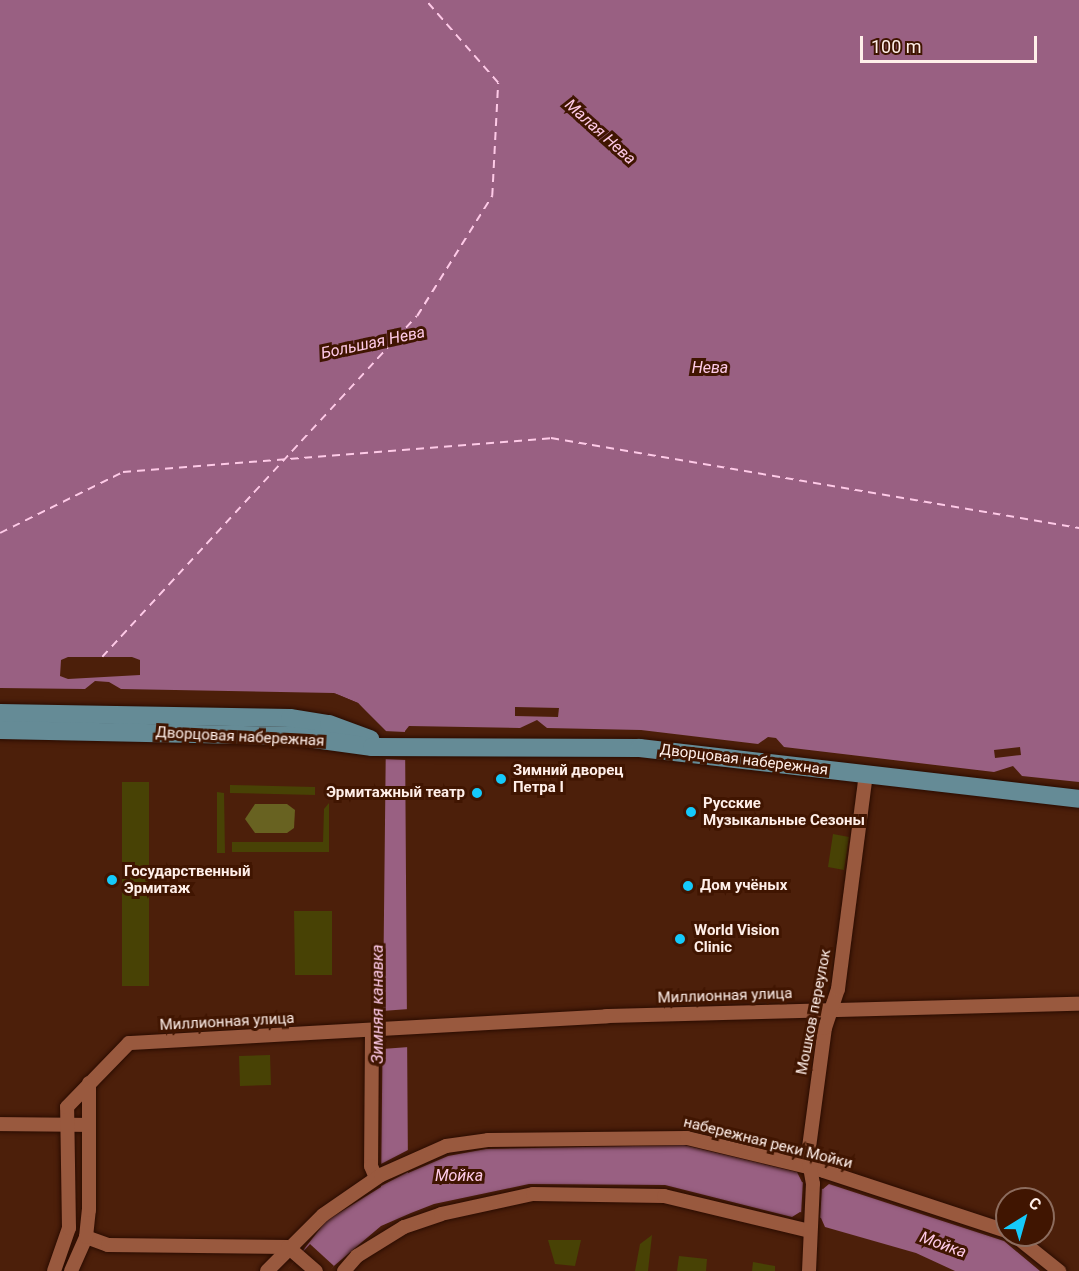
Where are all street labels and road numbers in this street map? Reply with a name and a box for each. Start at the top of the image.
street label: Дворцовая набережная [155,724,325,750]
street label: Дворцовая набережная [659,741,829,779]
street label: Мошков переулок [793,948,835,1076]
street label: Миллионная улица [657,985,793,1007]
street label: Миллионная улица [159,1009,295,1035]
street label: набережная реки Мойки [682,1113,854,1173]

